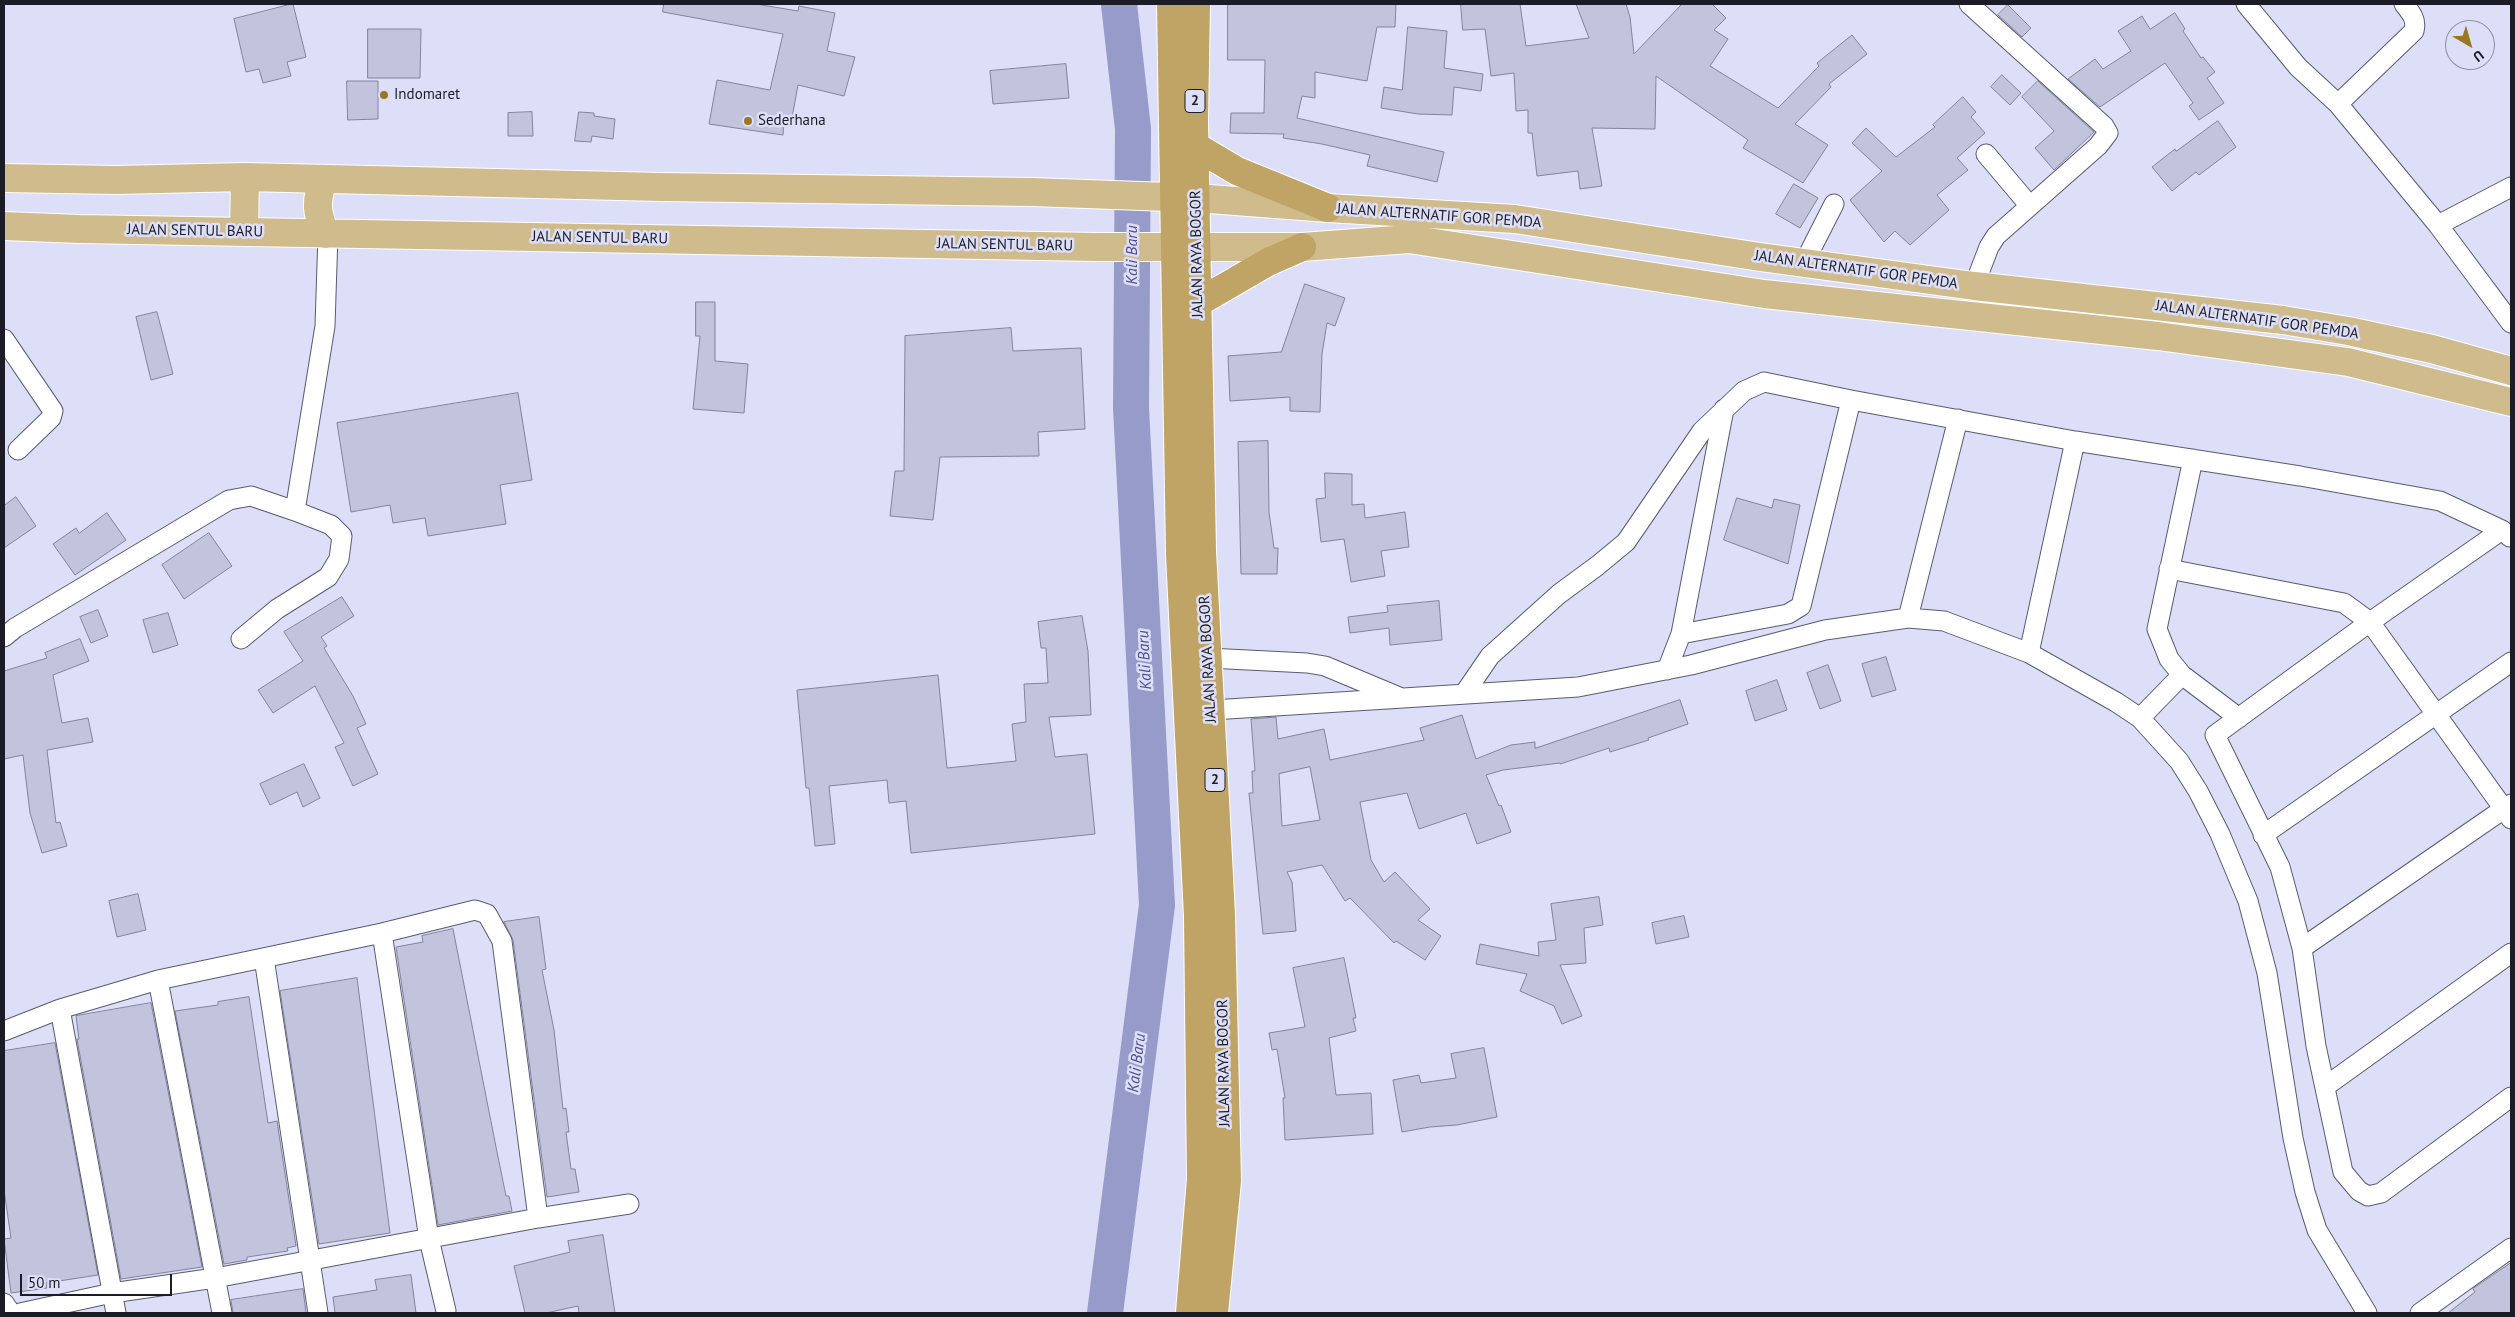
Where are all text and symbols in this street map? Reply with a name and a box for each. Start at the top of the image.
north arrow [2445,20,2495,70]
text: U [2470,46,2488,66]
place label: Indomaret [394,86,460,104]
marker: Indomaret [378,89,390,101]
road number: 2 [1185,90,1205,112]
place label: Sederhana [758,112,826,130]
marker: Sederhana [742,115,754,127]
street label: JALAN RAYA BOGOR [1187,190,1207,318]
street label: JALAN ALTERNATIF GOR PEMDA [1336,200,1542,232]
street label: JALAN SENTUL BARU [127,221,263,241]
water label: Kali Baru [1122,225,1142,285]
street label: JALAN SENTUL BARU [532,228,668,248]
street label: JALAN SENTUL BARU [937,235,1073,255]
street label: JALAN ALTERNATIF GOR PEMDA [1753,247,1959,293]
street label: JALAN ALTERNATIF GOR PEMDA [2154,297,2360,343]
street label: JALAN RAYA BOGOR [1196,595,1220,723]
water label: Kali Baru [1134,630,1156,690]
road number: 2 [1205,768,1225,792]
street label: JALAN RAYA BOGOR [1214,999,1234,1127]
water label: Kali Baru [1124,1032,1150,1094]
scale bar [22,1264,175,1296]
text: 50 m [28,1273,61,1292]

